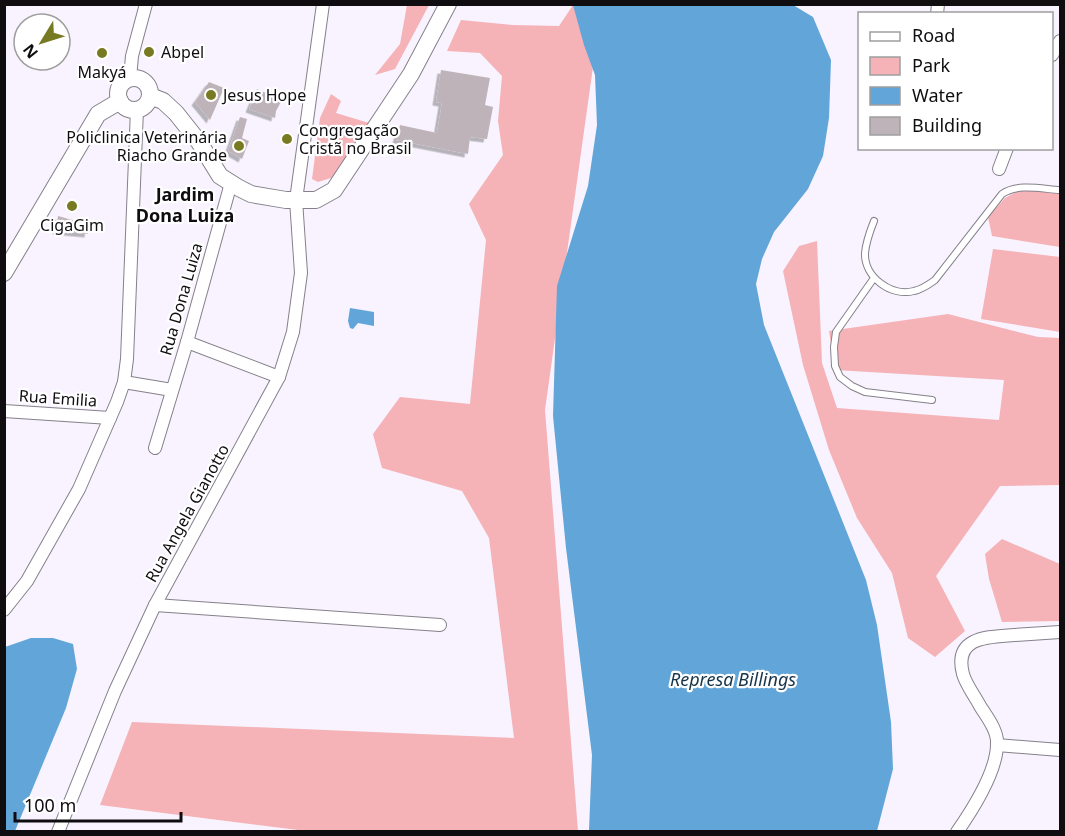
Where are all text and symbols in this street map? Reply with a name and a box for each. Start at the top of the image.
north arrow [12,12,72,72]
legend [858,12,1053,150]
text: Road [912,23,955,47]
text: N [18,39,43,63]
place label: Abpel [161,41,204,63]
marker: Abpel [142,45,156,59]
marker: Makyá [95,46,109,60]
text: Park [912,53,950,77]
place label: Makyá [77,61,127,83]
text: Water [912,83,963,107]
place label: Jesus Hope [221,84,306,106]
marker: Jesus Hope [204,88,218,102]
text: Building [912,113,982,137]
place label: Congregação Cristã no Brasil [299,119,412,159]
place label: Policlinica Veterinária Riacho Grande [66,126,227,166]
marker: Congregação Cristã no Brasil [280,132,294,146]
marker: Policlinica Veterinária Riacho Grande [232,139,246,153]
district label: Jardim Dona Luiza [136,182,234,227]
marker: CigaGim [65,199,79,213]
place label: CigaGim [40,214,104,236]
street label: Rua Dona Luiza [154,240,208,358]
street label: Rua Emilia [18,384,98,412]
street label: Rua Angela Gianotto [140,440,234,586]
water label: Represa Billings [670,667,796,691]
scale bar [15,785,182,823]
text: 100 m [24,793,76,817]

